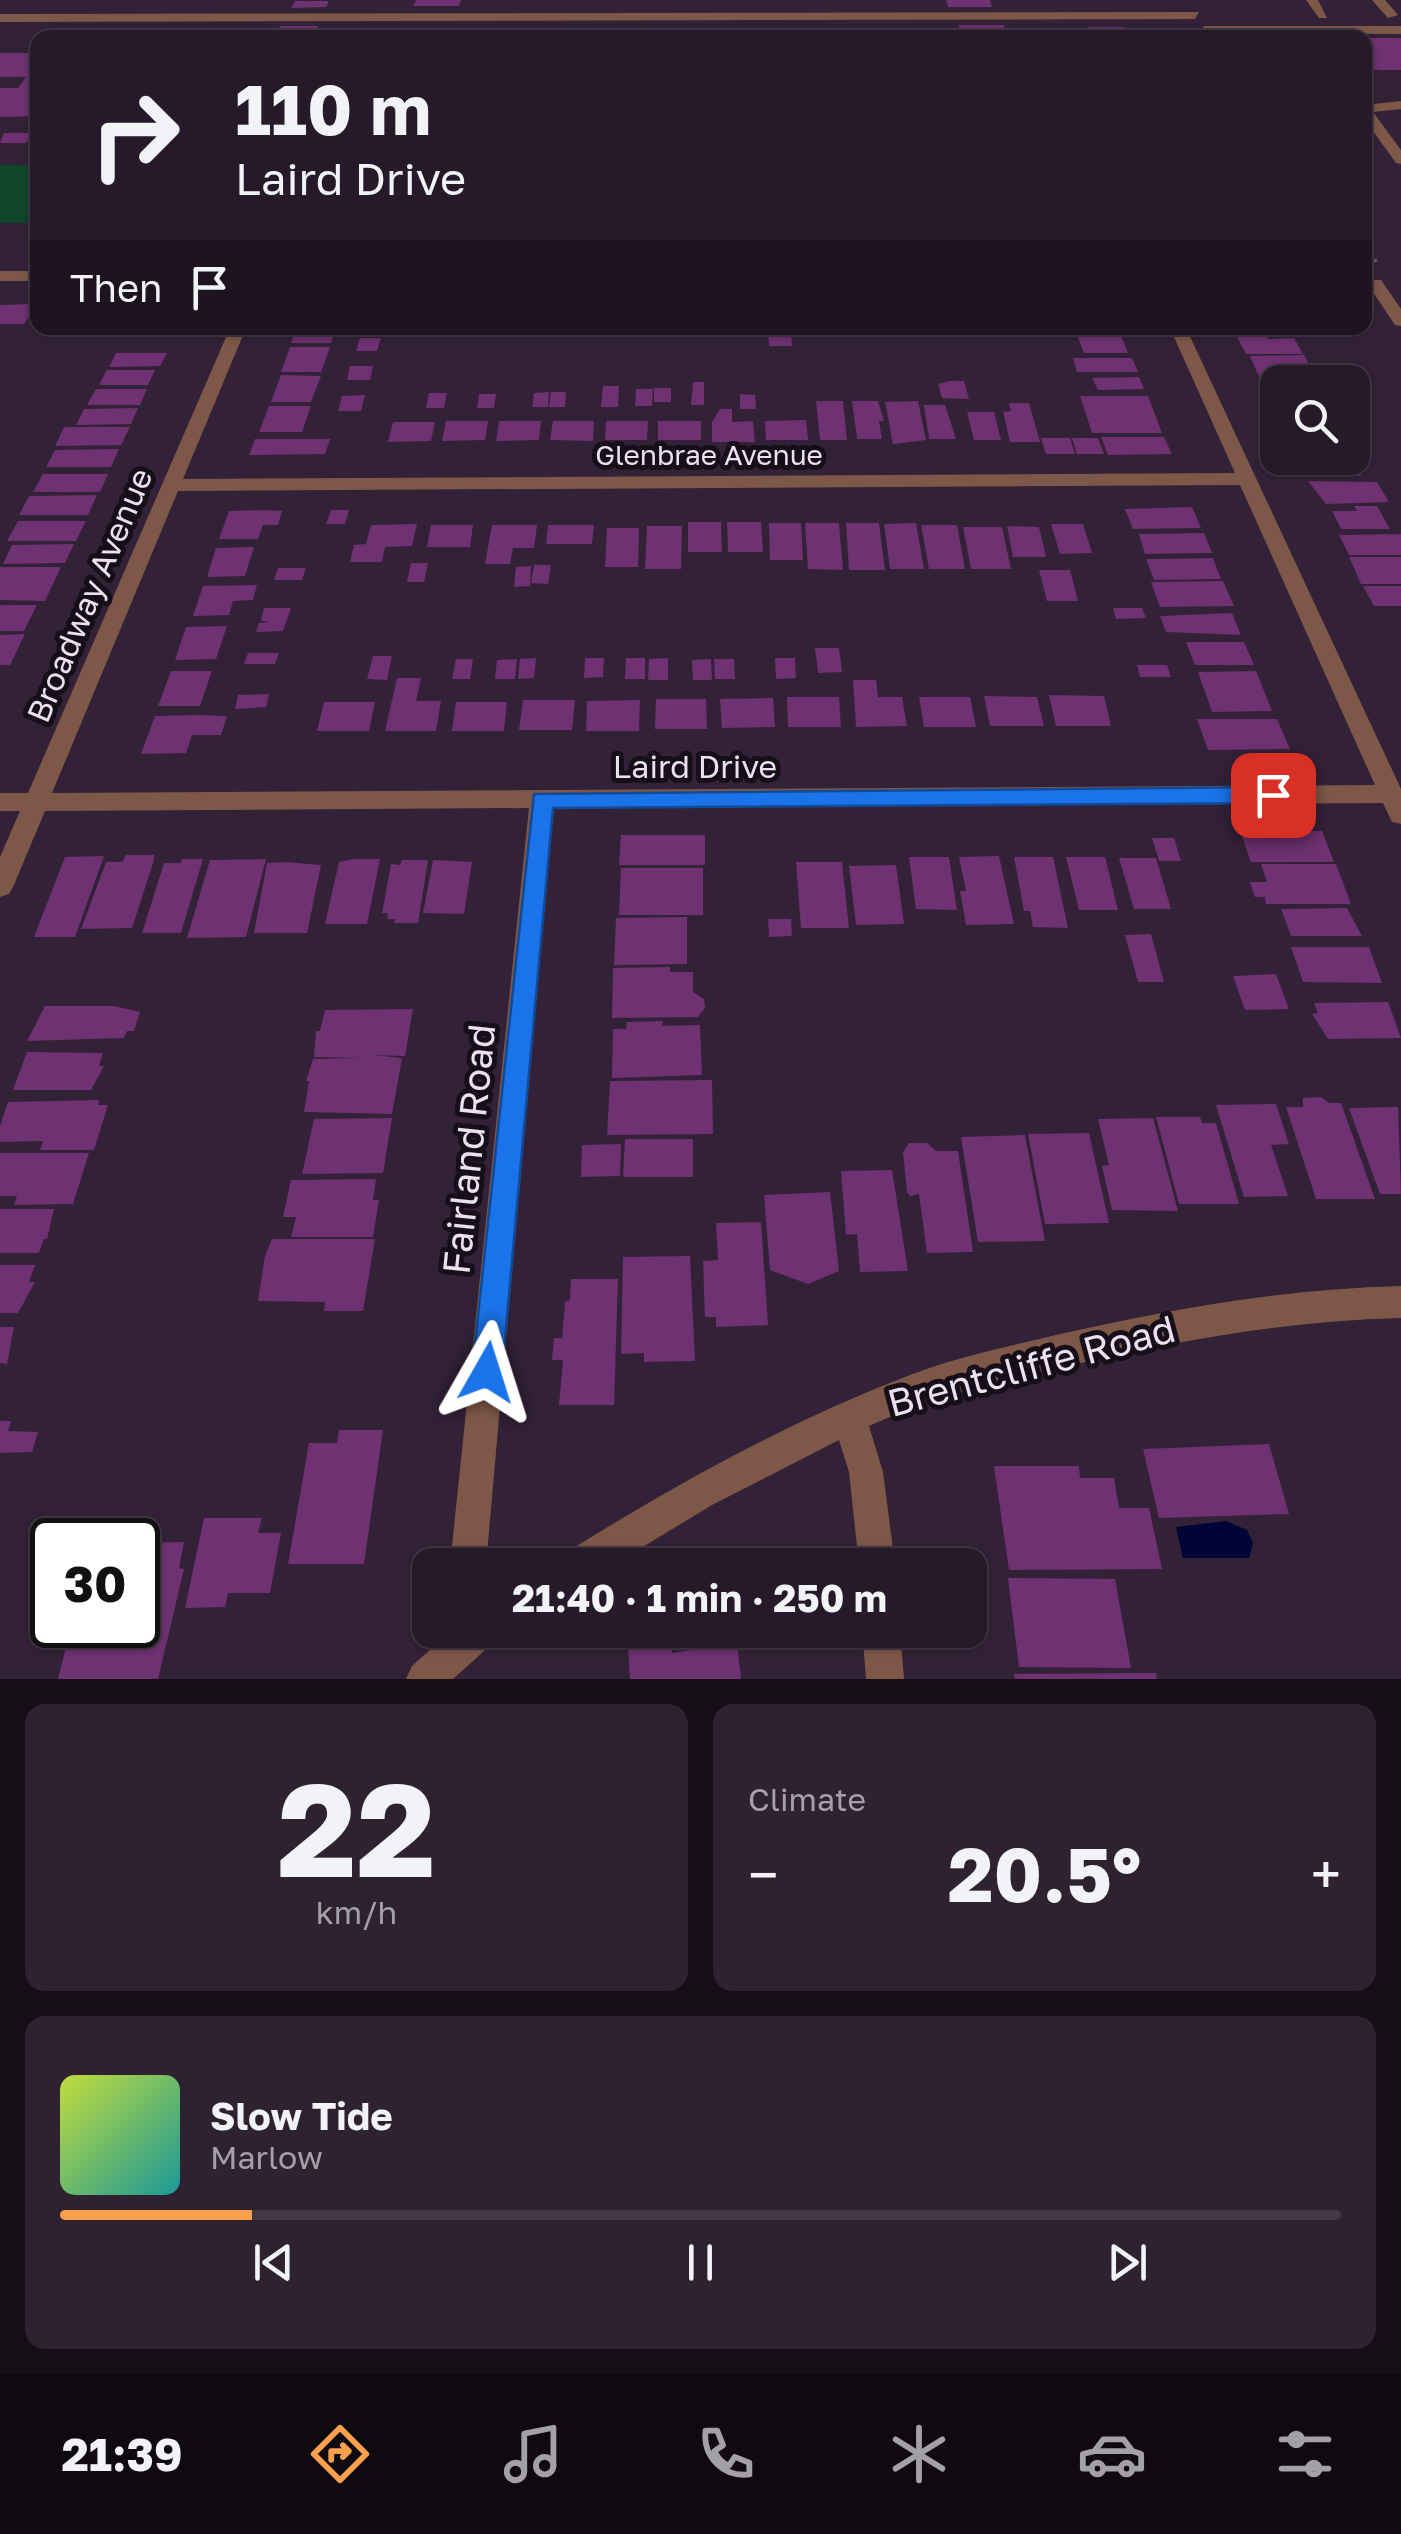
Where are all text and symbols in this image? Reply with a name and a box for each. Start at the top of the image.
text: 110 m [235,66,431,150]
icon: right [70,70,200,200]
text: Laird Drive [235,151,466,205]
icon: arrive [182,260,237,315]
text: Then [70,265,162,310]
map controls [1260,365,1370,475]
button: search [1260,365,1370,475]
street label: Glenbrae Avenue [595,438,823,471]
street label: Broadway Avenue [18,462,160,728]
street label: Laird Drive [613,747,777,785]
pin [1231,753,1316,838]
icon: arrive [1246,768,1301,823]
street label: Fairland Road [432,1022,504,1276]
street label: Brentcliffe Road [882,1305,1180,1425]
position arrow [435,1320,539,1424]
speed limit sign: 30 [30,1518,160,1648]
text: 21:40 · 1 min · 250 m [512,1575,887,1620]
text: 22 [277,1750,436,1906]
text: Climate [748,1780,866,1818]
text: 20.5° [948,1828,1141,1919]
text: − [748,1841,778,1907]
text: + [1311,1841,1341,1907]
text: km/h [316,1893,397,1931]
text: Slow Tide [210,2093,393,2138]
text: Marlow [210,2138,323,2176]
icon: previous [246,2235,301,2290]
icon: pause [673,2235,728,2290]
icon: next [1100,2235,1155,2290]
icon: directions [305,2419,375,2489]
icon: music [498,2419,568,2489]
icon: phone [691,2419,761,2489]
icon: climate [884,2419,954,2489]
icon: car [1077,2419,1147,2489]
icon: filters [1270,2419,1340,2489]
text: 21:39 [61,2427,182,2481]

